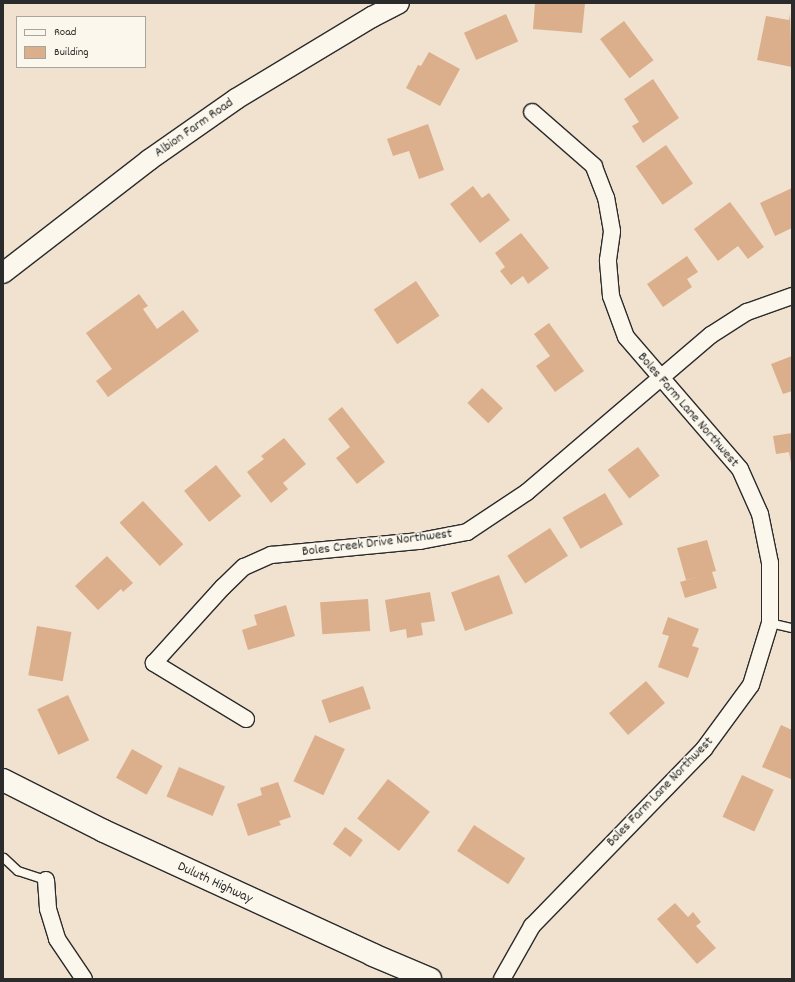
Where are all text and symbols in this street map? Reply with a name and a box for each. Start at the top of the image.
legend [16,16,146,68]
text: Road [54,24,76,41]
text: Building [54,44,89,61]
street label: Albion Farm Road [151,95,237,161]
street label: Boles Farm Lane Northwest [634,349,742,471]
street label: Boles Creek Drive Northwest [301,525,453,561]
street label: Boles Farm Lane Northwest [603,733,717,851]
street label: Duluth Highway [175,858,255,908]

